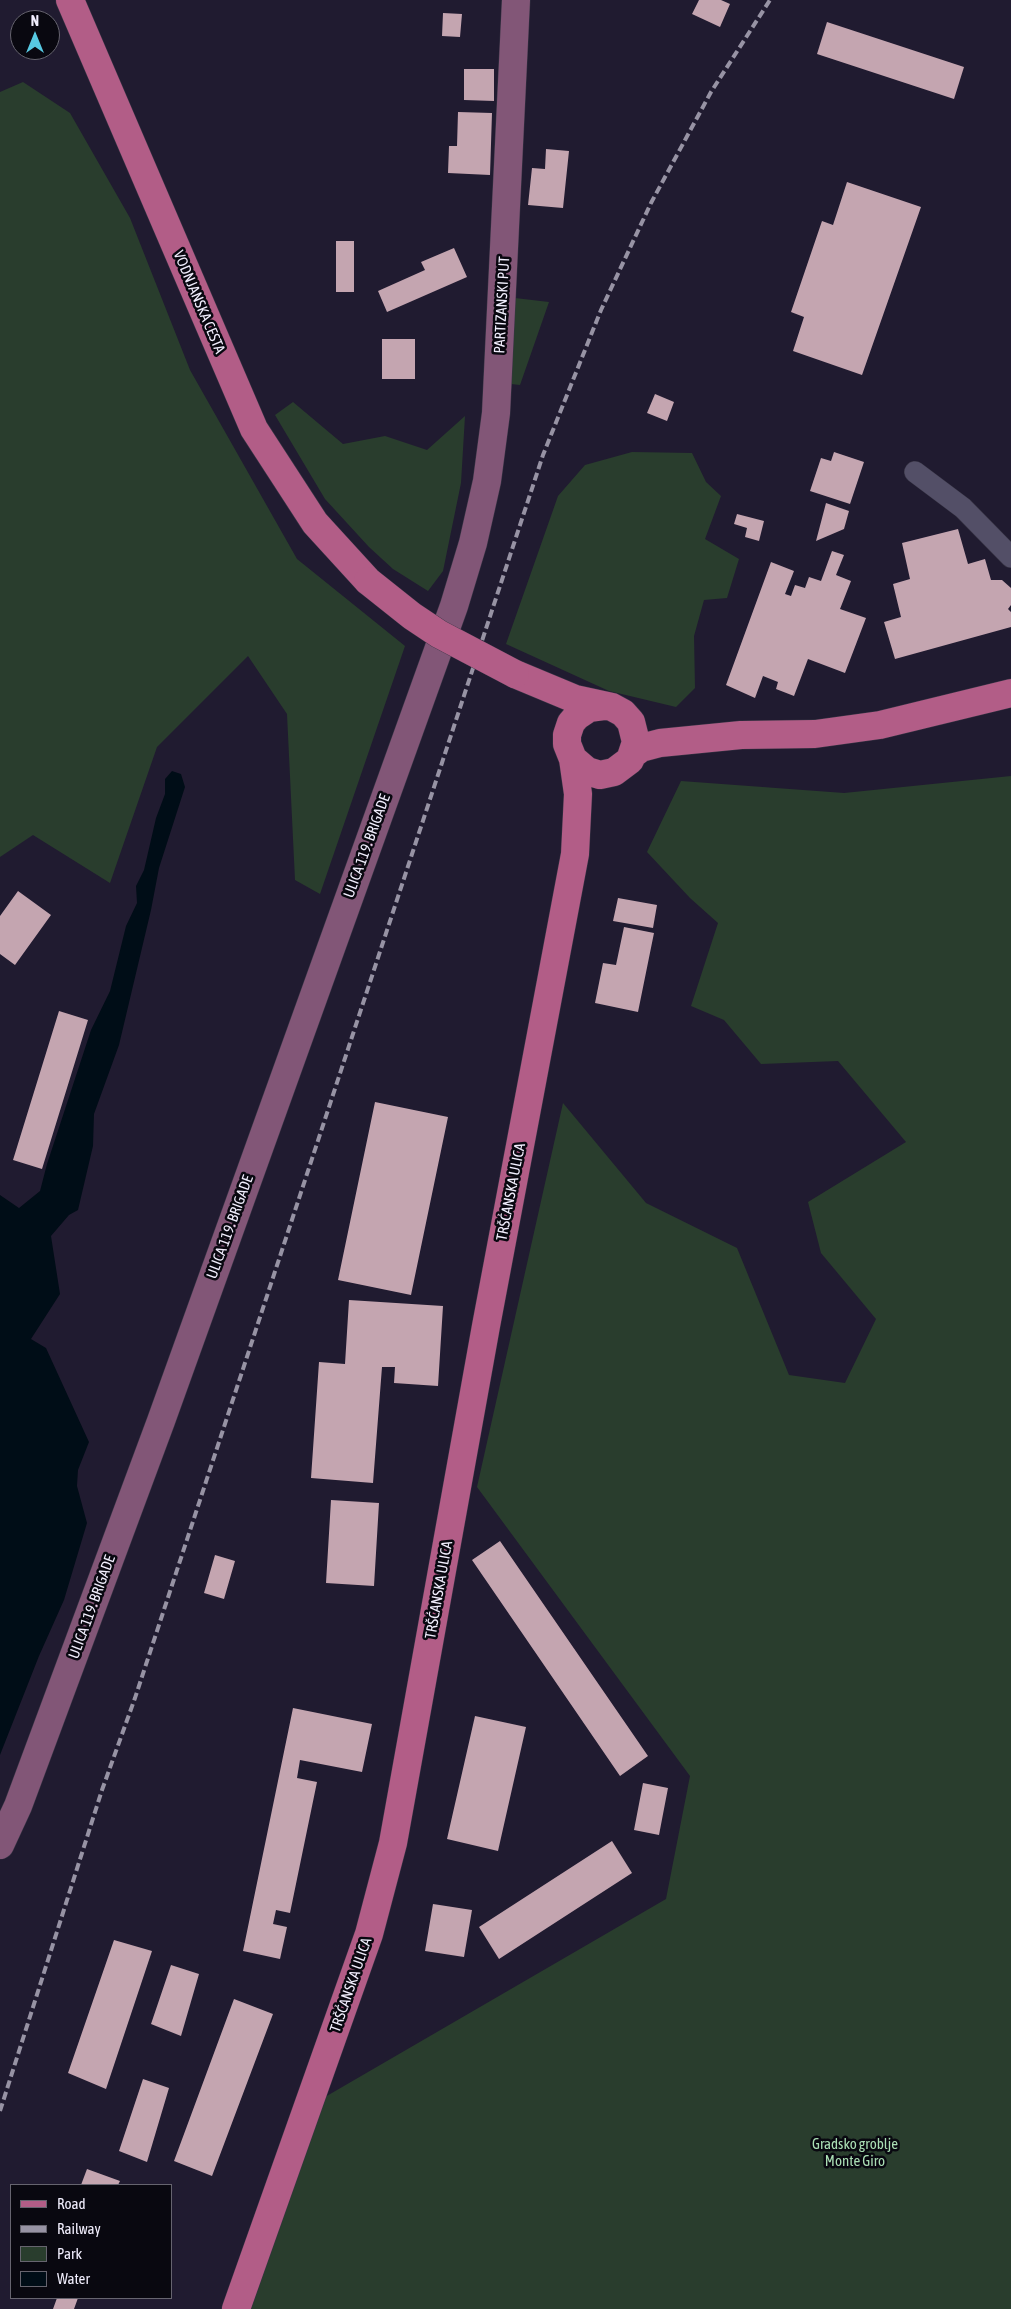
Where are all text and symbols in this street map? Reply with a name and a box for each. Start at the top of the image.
north arrow [10,10,60,60]
text: N [31,13,39,29]
street label: VODNJANSKA CESTA [169,248,229,356]
street label: PARTIZANSKI PUT [490,256,514,354]
street label: ULICA 119. BRIGADE [340,792,394,900]
street label: TRŠĆANSKA ULICA [493,1142,529,1242]
street label: ULICA 119. BRIGADE [203,1173,257,1281]
street label: TRŠĆANSKA ULICA [422,1540,456,1640]
street label: ULICA 119. BRIGADE [65,1553,119,1661]
street label: TRŠĆANSKA ULICA [326,1935,376,2035]
park label: Gradsko groblje Monte Giro [812,2135,898,2170]
legend [10,2184,172,2299]
text: Road [57,2195,86,2212]
text: Railway [57,2220,101,2237]
text: Park [57,2245,82,2262]
text: Water [57,2270,90,2287]

